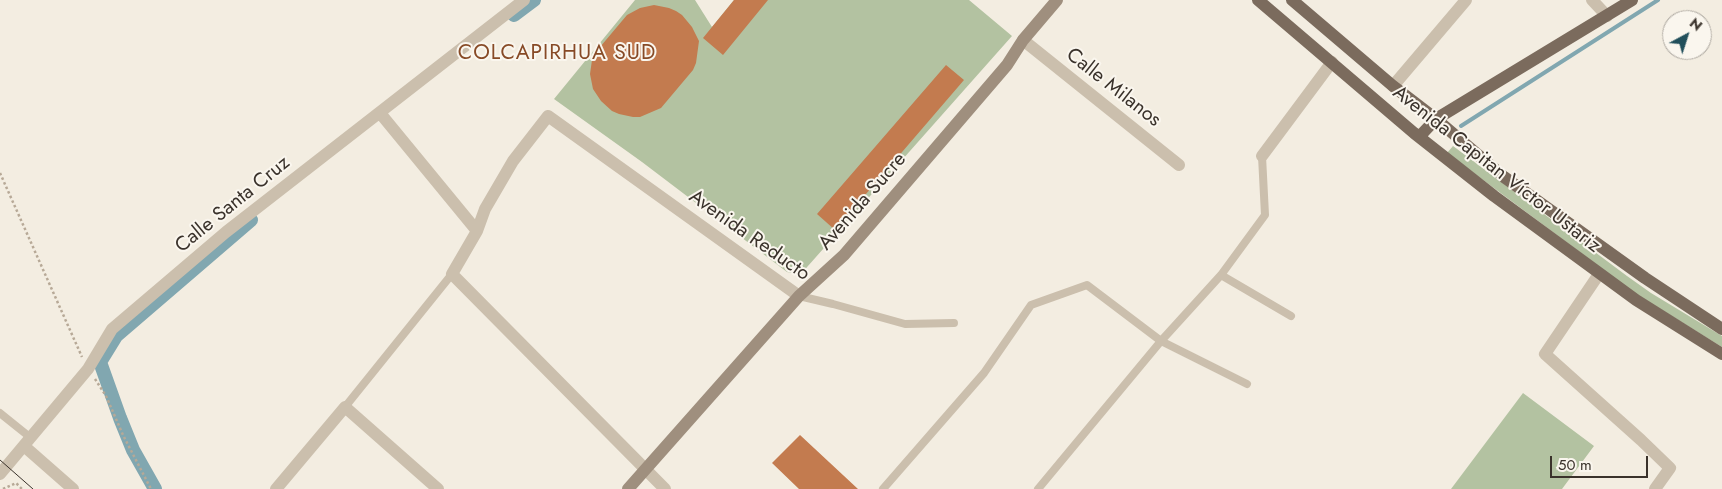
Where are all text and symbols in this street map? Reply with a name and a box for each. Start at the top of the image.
north arrow [1662,10,1712,60]
text: N [1685,13,1707,36]
district label: COLCAPIRHUA SUD [456,41,658,67]
street label: Calle Milanos [1061,43,1165,133]
street label: Avenida Capitan Víctor Ustariz [1387,81,1605,259]
street label: Avenida Sucre [814,148,912,256]
street label: Calle Santa Cruz [171,151,295,259]
street label: Avenida Reducto [684,185,814,287]
scale bar [1552,446,1650,478]
text: 50 m [1558,454,1592,476]

